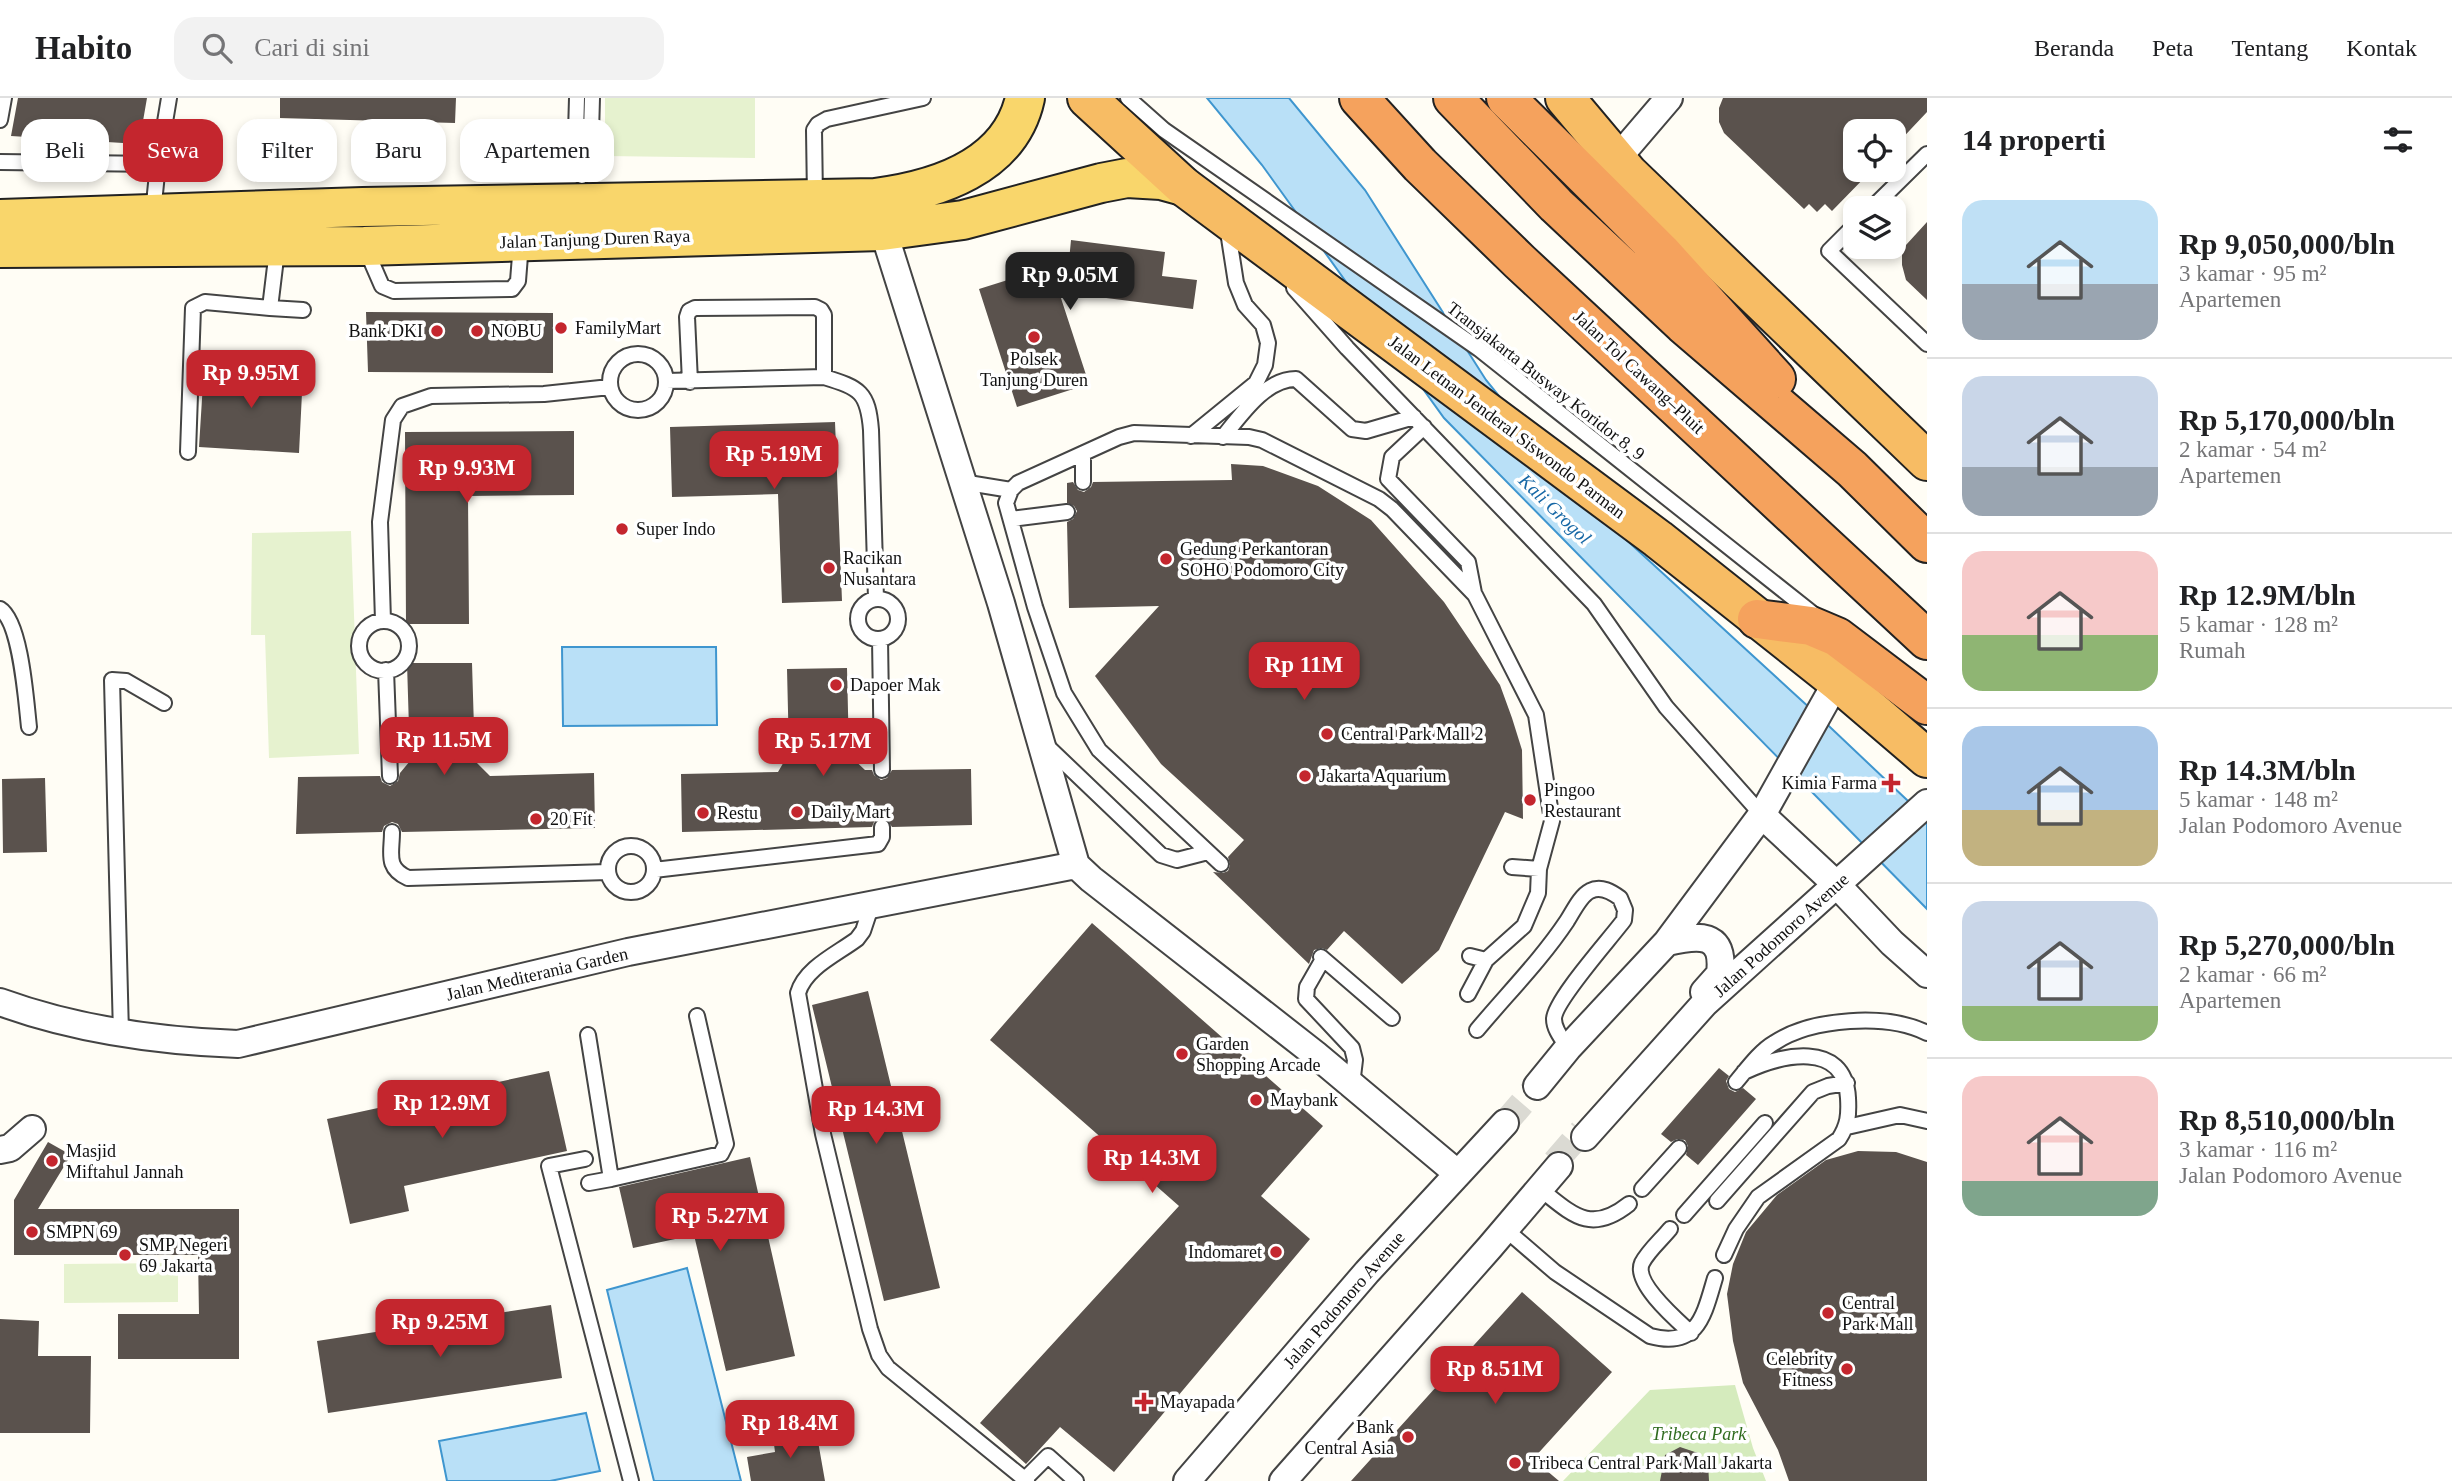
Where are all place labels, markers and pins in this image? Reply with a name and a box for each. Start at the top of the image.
pin: Rp 9.05M [998,252,1142,312]
place label: FamilyMart [575,318,661,338]
marker: FamilyMart [553,320,569,336]
place label: Bank DKI [349,321,423,341]
place label: NOBU [491,321,542,341]
marker: Bank DKI [429,323,445,339]
marker: NOBU [469,323,485,339]
marker: Polsek Tanjung Duren [1026,329,1042,345]
place label: Polsek Tanjung Duren [980,349,1088,390]
pin: Rp 9.95M [179,350,323,410]
pin: Rp 5.19M [702,432,846,491]
pin: Rp 9.93M [395,446,539,505]
place label: Super Indo [636,519,716,539]
marker: Super Indo [614,521,630,537]
place label: Gedung Perkantoran SOHO Podomoro City [1180,539,1344,580]
place label: Racikan Nusantara [843,548,916,589]
marker: Gedung Perkantoran SOHO Podomoro City [1158,551,1174,567]
marker: Racikan Nusantara [821,560,837,576]
pin: Rp 11M [1247,642,1361,702]
place label: Dapoer Mak [850,675,940,695]
marker: Dapoer Mak [828,677,844,693]
pin: Rp 11.5M [372,718,516,777]
pin: Rp 5.17M [751,718,895,778]
place label: Central Park Mall 2 [1341,724,1483,744]
marker: Central Park Mall 2 [1319,726,1335,742]
place label: Jakarta Aquarium [1319,766,1446,786]
marker: Jakarta Aquarium [1297,768,1313,784]
place label: Kimia Farma [1782,773,1877,793]
marker: Kimia Farma [1883,775,1899,791]
place label: Pingoo Restaurant [1544,780,1621,821]
marker: Pingoo Restaurant [1522,792,1538,808]
place label: Daily Mart [811,802,890,822]
place label: Restu [717,803,758,823]
marker: Daily Mart [789,804,805,820]
marker: Restu [695,805,711,821]
place label: 20 Fit [550,809,593,829]
marker: 20 Fit [528,811,544,827]
place label: Garden Shopping Arcade [1196,1034,1320,1075]
marker: Garden Shopping Arcade [1174,1046,1190,1062]
pin: Rp 12.9M [370,1080,514,1140]
pin: Rp 14.3M [804,1086,948,1146]
place label: Maybank [1270,1090,1338,1110]
marker: Maybank [1248,1092,1264,1108]
pin: Rp 14.3M [1080,1136,1224,1195]
place label: Masjid Miftahul Jannah [66,1141,183,1182]
marker: Masjid Miftahul Jannah [44,1153,60,1169]
pin: Rp 5.27M [648,1194,792,1253]
place label: SMPN 69 [46,1222,118,1242]
marker: SMPN 69 [24,1224,40,1240]
place label: SMP Negeri 69 Jakarta [139,1235,228,1276]
place label: Indomaret [1188,1242,1262,1262]
marker: Indomaret [1268,1244,1284,1260]
marker: SMP Negeri 69 Jakarta [117,1247,133,1263]
place label: Central Park Mall [1842,1293,1914,1334]
pin: Rp 9.25M [368,1300,512,1359]
marker: Central Park Mall [1820,1305,1836,1321]
pin: Rp 8.51M [1423,1346,1567,1406]
place label: Celebrity Fitness [1766,1349,1833,1390]
marker: Celebrity Fitness [1839,1361,1855,1377]
marker: Mayapada [1134,1392,1154,1412]
place label: Mayapada [1160,1392,1235,1412]
pin: Rp 18.4M [718,1400,862,1460]
place label: Bank Central Asia [1305,1417,1394,1458]
marker: Bank Central Asia [1400,1429,1416,1445]
place label: Tribeca Central Park Mall Jakarta [1529,1453,1772,1473]
marker: Tribeca Central Park Mall Jakarta [1507,1455,1523,1471]

